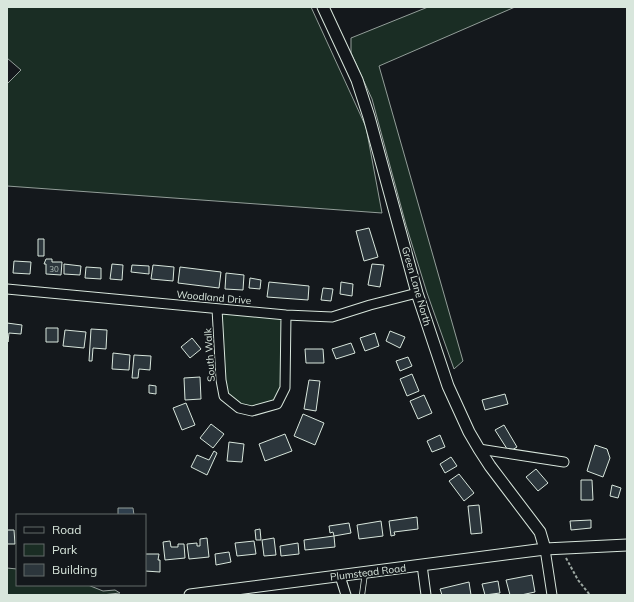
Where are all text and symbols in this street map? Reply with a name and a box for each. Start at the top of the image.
street label: Green Lane North [399,245,434,327]
house number: 30 [49,264,59,274]
street label: Woodland Drive [176,288,252,307]
street label: South Walk [201,327,218,382]
legend [16,514,146,586]
text: Road [52,522,81,537]
text: Park [52,542,78,557]
street label: Plumstead Road [329,561,407,584]
text: Building [52,562,97,577]

